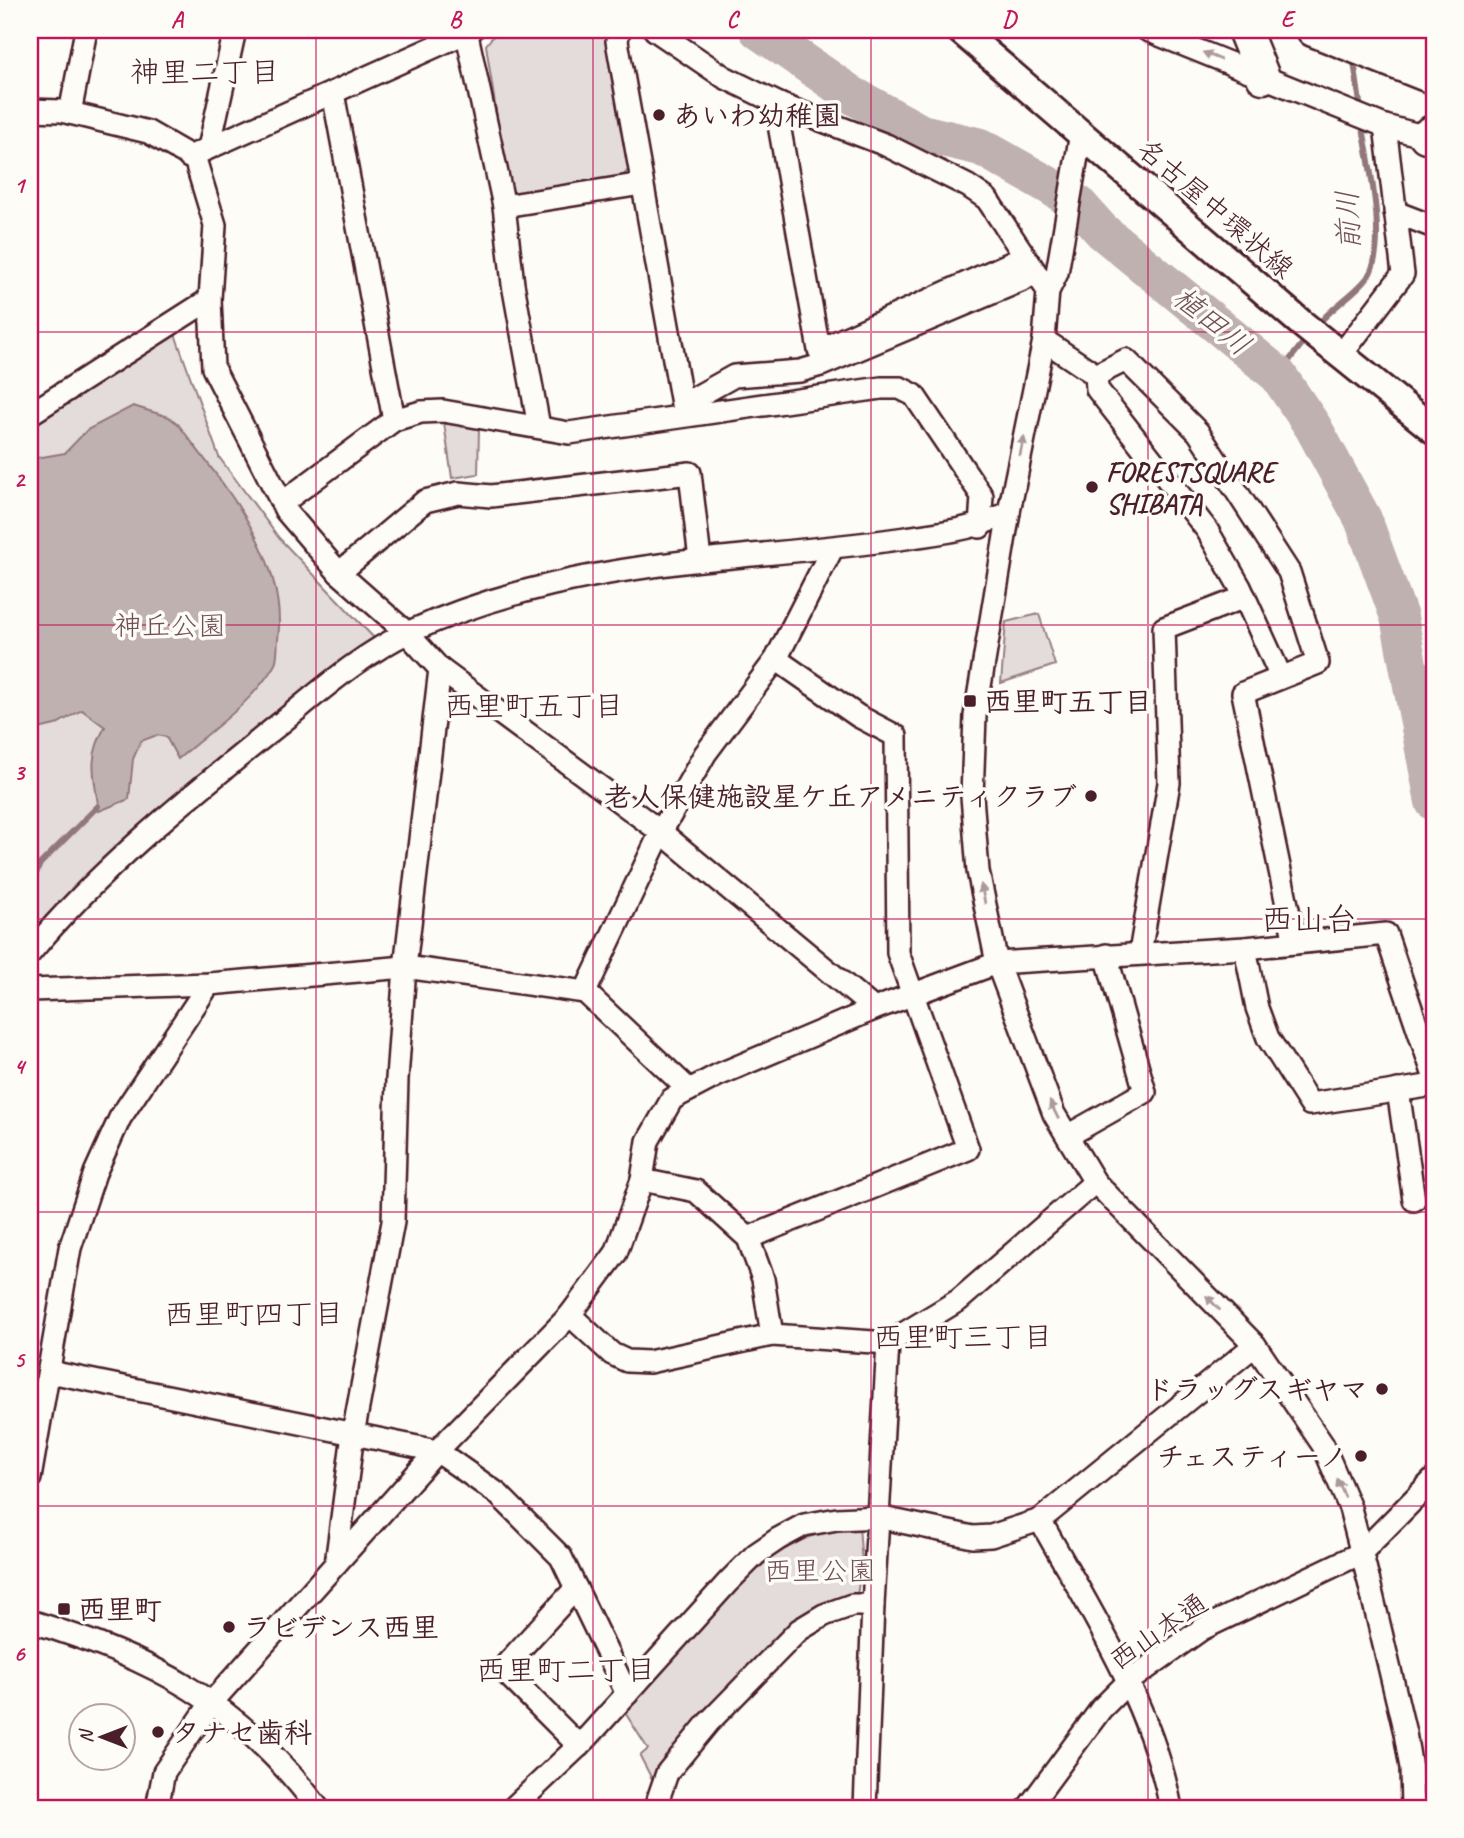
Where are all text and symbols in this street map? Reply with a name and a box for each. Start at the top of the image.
text: A [171,5,185,34]
text: B [449,5,463,34]
text: C [727,5,741,34]
text: D [1002,5,1018,34]
text: E [1281,5,1297,34]
one-way arrow [1201,50,1222,61]
district label: 神里二丁目 [130,53,280,91]
place label: あいわ幼稚園 [673,98,841,133]
marker: あいわ幼稚園 [651,107,667,123]
street label: 名古屋中環状線 [1130,131,1301,286]
text: 1 [14,171,27,200]
water label: 前川 [1328,189,1368,251]
water label: 植田川 [1165,278,1259,364]
one-way arrow [1017,435,1028,457]
place label: FORESTSQUARE SHIBATA [1106,454,1279,521]
text: 2 [14,465,27,494]
marker: FORESTSQUARE SHIBATA [1084,479,1100,495]
park label: 神丘公園 [114,608,226,643]
place label: 西里町五丁目 [984,684,1152,719]
district label: 西里町五丁目 [444,687,624,725]
marker: 西里町五丁目 [962,693,978,709]
text: 3 [14,758,27,787]
place label: 老人保健施設星ケ丘アメニティクラブ [604,779,1077,814]
marker: 老人保健施設星ケ丘アメニティクラブ [1083,788,1099,804]
one-way arrow [977,883,988,905]
district label: 西山台 [1261,899,1357,940]
text: 4 [14,1052,27,1081]
one-way arrow [1048,1100,1059,1120]
one-way arrow [1204,1294,1221,1311]
district label: 西里町四丁目 [164,1295,344,1333]
district label: 西里町三丁目 [873,1318,1053,1356]
text: 5 [14,1345,26,1374]
place label: ドラッグスギヤマ [1146,1372,1368,1407]
marker: ドラッグスギヤマ [1374,1381,1390,1397]
place label: チェスティーノ [1157,1439,1347,1474]
marker: チェスティーノ [1353,1448,1369,1464]
one-way arrow [1335,1478,1347,1498]
park label: 西里公園 [764,1553,876,1588]
street label: 西山本通 [1102,1585,1214,1678]
place label: 西里町 [78,1592,162,1627]
marker: 西里町 [56,1601,72,1617]
place label: ラビデンス西里 [243,1610,439,1645]
marker: ラビデンス西里 [221,1619,237,1635]
text: 6 [14,1639,27,1668]
district label: 西里町二丁目 [476,1651,656,1689]
north arrow [66,1702,136,1772]
place label: タナセ歯科 [172,1715,312,1750]
marker: タナセ歯科 [150,1724,166,1740]
text: N [74,1728,98,1743]

